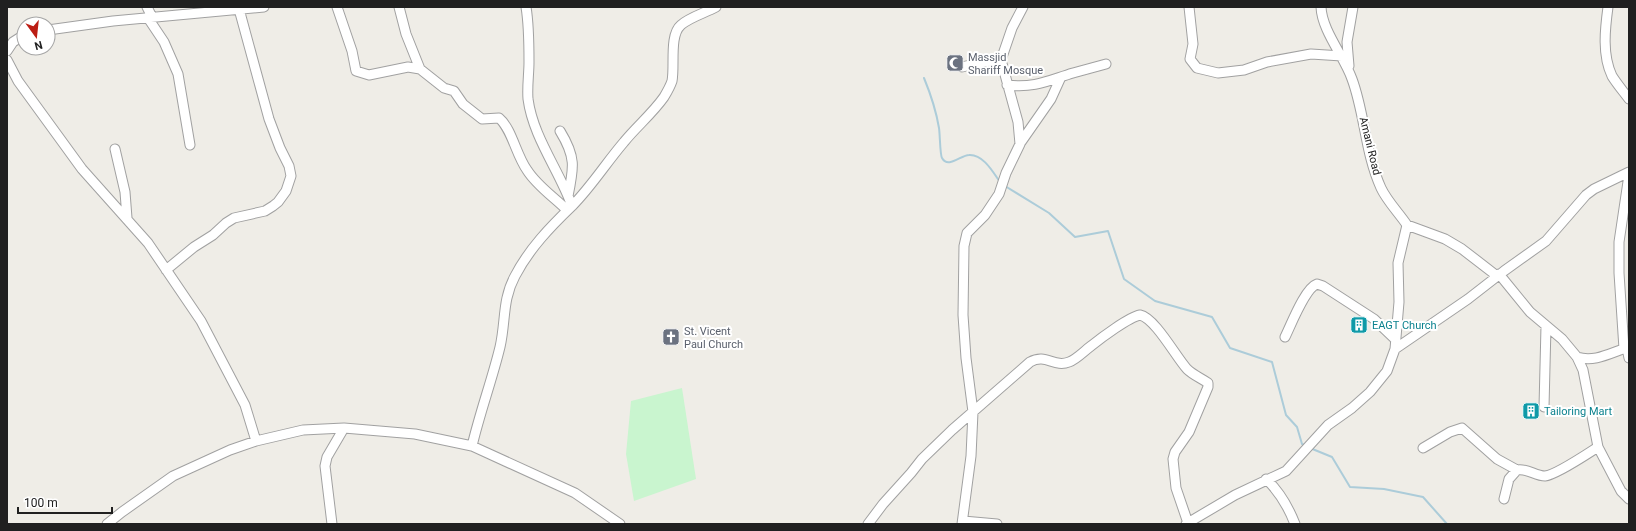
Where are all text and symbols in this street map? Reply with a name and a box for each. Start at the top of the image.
north arrow [16,16,56,56]
text: N [33,38,44,53]
place label: Massjid Shariff Mosque [968,51,1043,77]
mosque icon: Massjid Shariff Mosque [945,53,965,73]
street label: Amani Road [1356,116,1384,176]
building icon: EAGT Church [1349,315,1369,335]
place label: EAGT Church [1372,319,1437,332]
place label: St. Vicent Paul Church [684,325,743,351]
church icon: St. Vicent Paul Church [661,327,681,347]
building icon: Tailoring Mart [1521,401,1541,421]
place label: Tailoring Mart [1544,405,1613,418]
scale bar [18,489,112,515]
text: 100 m [24,496,58,510]

